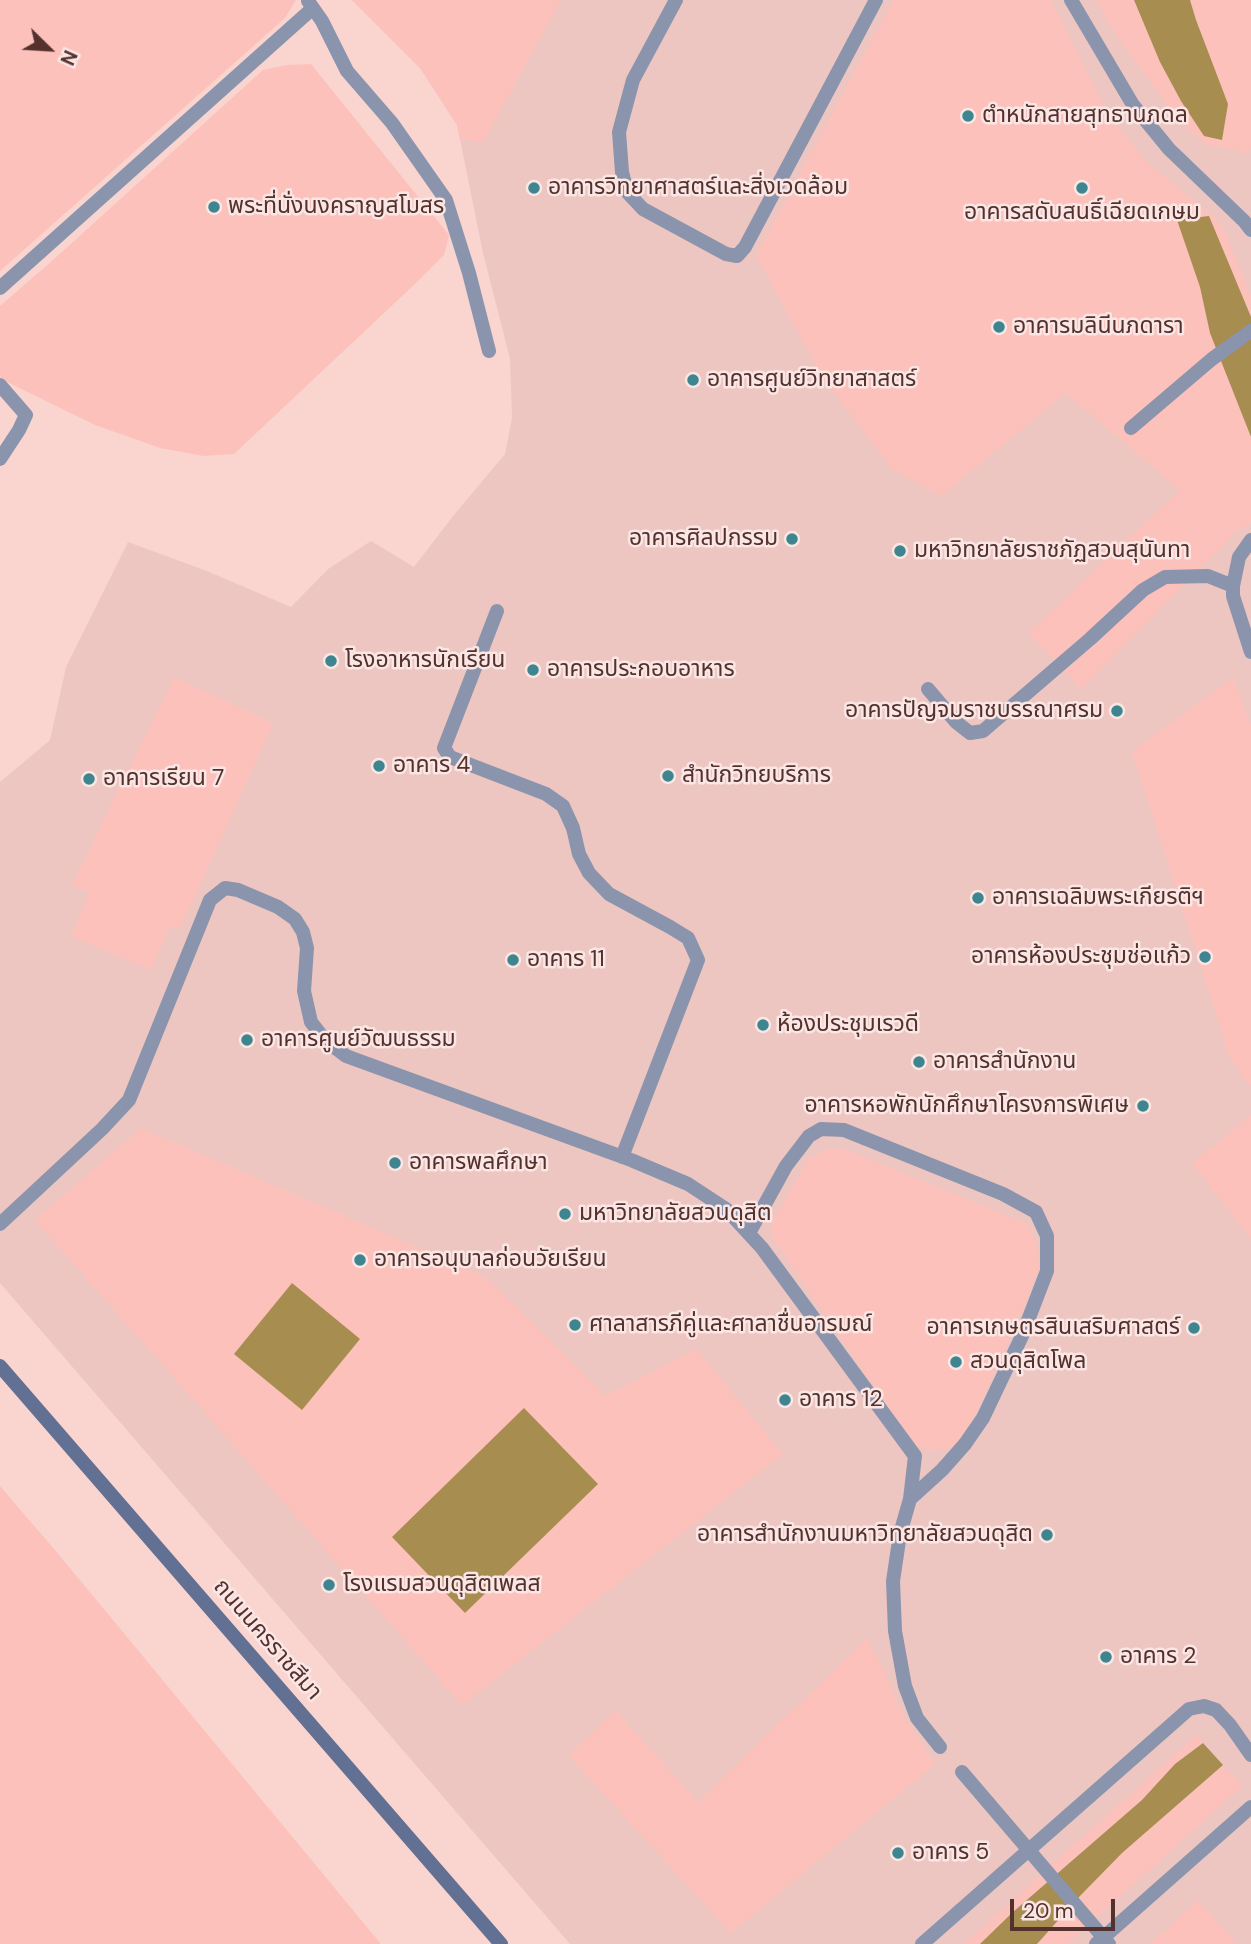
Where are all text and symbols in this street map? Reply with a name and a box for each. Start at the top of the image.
north arrow [14,14,84,84]
text: N [54,46,83,69]
place label: ตำหนักสายสุทธานภดล [982,102,1188,130]
marker: ตำหนักสายสุทธานภดล [960,108,976,124]
place label: อาคารวิทยาศาสตร์และสิ่งเวดล้อม [548,174,848,202]
marker: อาคารวิทยาศาสตร์และสิ่งเวดล้อม [526,180,542,196]
marker: อาคารสดับสนธิ์เฉียดเกษม [1074,180,1090,196]
place label: พระที่นั่งนงคราญสโมสร [228,193,444,221]
marker: พระที่นั่งนงคราญสโมสร [206,199,222,215]
place label: อาคารสดับสนธิ์เฉียดเกษม [964,199,1200,227]
place label: อาคารมลินีนภดารา [1013,313,1184,341]
marker: อาคารมลินีนภดารา [991,319,1007,335]
place label: อาคารศูนย์วิทยาสาสตร์ [707,366,916,394]
marker: อาคารศูนย์วิทยาสาสตร์ [685,372,701,388]
place label: อาคารศิลปกรรม [629,525,778,553]
marker: อาคารศิลปกรรม [784,531,800,547]
place label: มหาวิทยาลัยราชภัฏสวนสุนันทา [914,537,1190,565]
marker: มหาวิทยาลัยราชภัฏสวนสุนันทา [892,543,908,559]
place label: โรงอาหารนักเรียน [345,647,505,675]
marker: โรงอาหารนักเรียน [323,653,339,669]
place label: อาคารประกอบอาหาร [547,656,735,684]
marker: อาคารประกอบอาหาร [525,662,541,678]
place label: อาคารปัญจมราชบรรณาศรม [845,697,1103,725]
marker: อาคารปัญจมราชบรรณาศรม [1109,703,1125,719]
place label: อาคาร 4 [393,752,470,780]
marker: อาคาร 4 [371,758,387,774]
place label: สำนักวิทยบริการ [682,762,831,790]
place label: อาคารเรียน 7 [103,765,224,793]
marker: สำนักวิทยบริการ [660,768,676,784]
marker: อาคารเรียน 7 [81,771,97,787]
place label: อาคารเฉลิมพระเกียรติฯ [992,884,1204,912]
marker: อาคารเฉลิมพระเกียรติฯ [970,890,986,906]
place label: อาคารห้องประชุมช่อแก้ว [971,943,1191,971]
place label: อาคาร 11 [527,946,605,974]
marker: อาคารห้องประชุมช่อแก้ว [1197,949,1213,965]
marker: อาคาร 11 [505,952,521,968]
place label: ห้องประชุมเรวดี [777,1011,919,1039]
marker: ห้องประชุมเรวดี [755,1017,771,1033]
place label: อาคารศูนย์วัฒนธรรม [261,1026,456,1054]
marker: อาคารศูนย์วัฒนธรรม [239,1032,255,1048]
place label: อาคารสำนักงาน [933,1048,1076,1076]
marker: อาคารสำนักงาน [911,1054,927,1070]
place label: อาคารหอพักนักศึกษาโครงการพิเศษ [804,1092,1129,1120]
marker: อาคารหอพักนักศึกษาโครงการพิเศษ [1135,1098,1151,1114]
place label: อาคารพลศึกษา [409,1149,548,1177]
marker: อาคารพลศึกษา [387,1155,403,1171]
place label: มหาวิทยาลัยสวนดุสิต [579,1200,772,1228]
marker: มหาวิทยาลัยสวนดุสิต [557,1206,573,1222]
place label: อาคารอนุบาลก่อนวัยเรียน [374,1246,607,1274]
marker: อาคารอนุบาลก่อนวัยเรียน [352,1252,368,1268]
place label: ศาลาสารภีคู่และศาลาชื่นอารมณ์ [589,1311,872,1339]
place label: อาคารเกษตรสินเสริมศาสตร์ [927,1314,1180,1342]
marker: ศาลาสารภีคู่และศาลาชื่นอารมณ์ [567,1317,583,1333]
marker: อาคารเกษตรสินเสริมศาสตร์ [1186,1320,1202,1336]
place label: สวนดุสิตโพล [970,1348,1086,1376]
marker: สวนดุสิตโพล [948,1354,964,1370]
place label: อาคาร 12 [799,1386,883,1414]
marker: อาคาร 12 [777,1392,793,1408]
place label: อาคารสำนักงานมหาวิทยาลัยสวนดุสิต [697,1521,1033,1549]
marker: อาคารสำนักงานมหาวิทยาลัยสวนดุสิต [1039,1527,1055,1543]
place label: โรงแรมสวนดุสิตเพลส [343,1571,541,1599]
street label: ถนนนครราชสีมา [207,1574,327,1706]
marker: โรงแรมสวนดุสิตเพลส [321,1577,337,1593]
place label: อาคาร 2 [1120,1643,1197,1671]
marker: อาคาร 2 [1098,1649,1114,1665]
place label: อาคาร 5 [912,1839,989,1867]
marker: อาคาร 5 [890,1845,906,1861]
scale bar [1013,1884,1118,1928]
text: 20 m [1023,1897,1074,1925]

